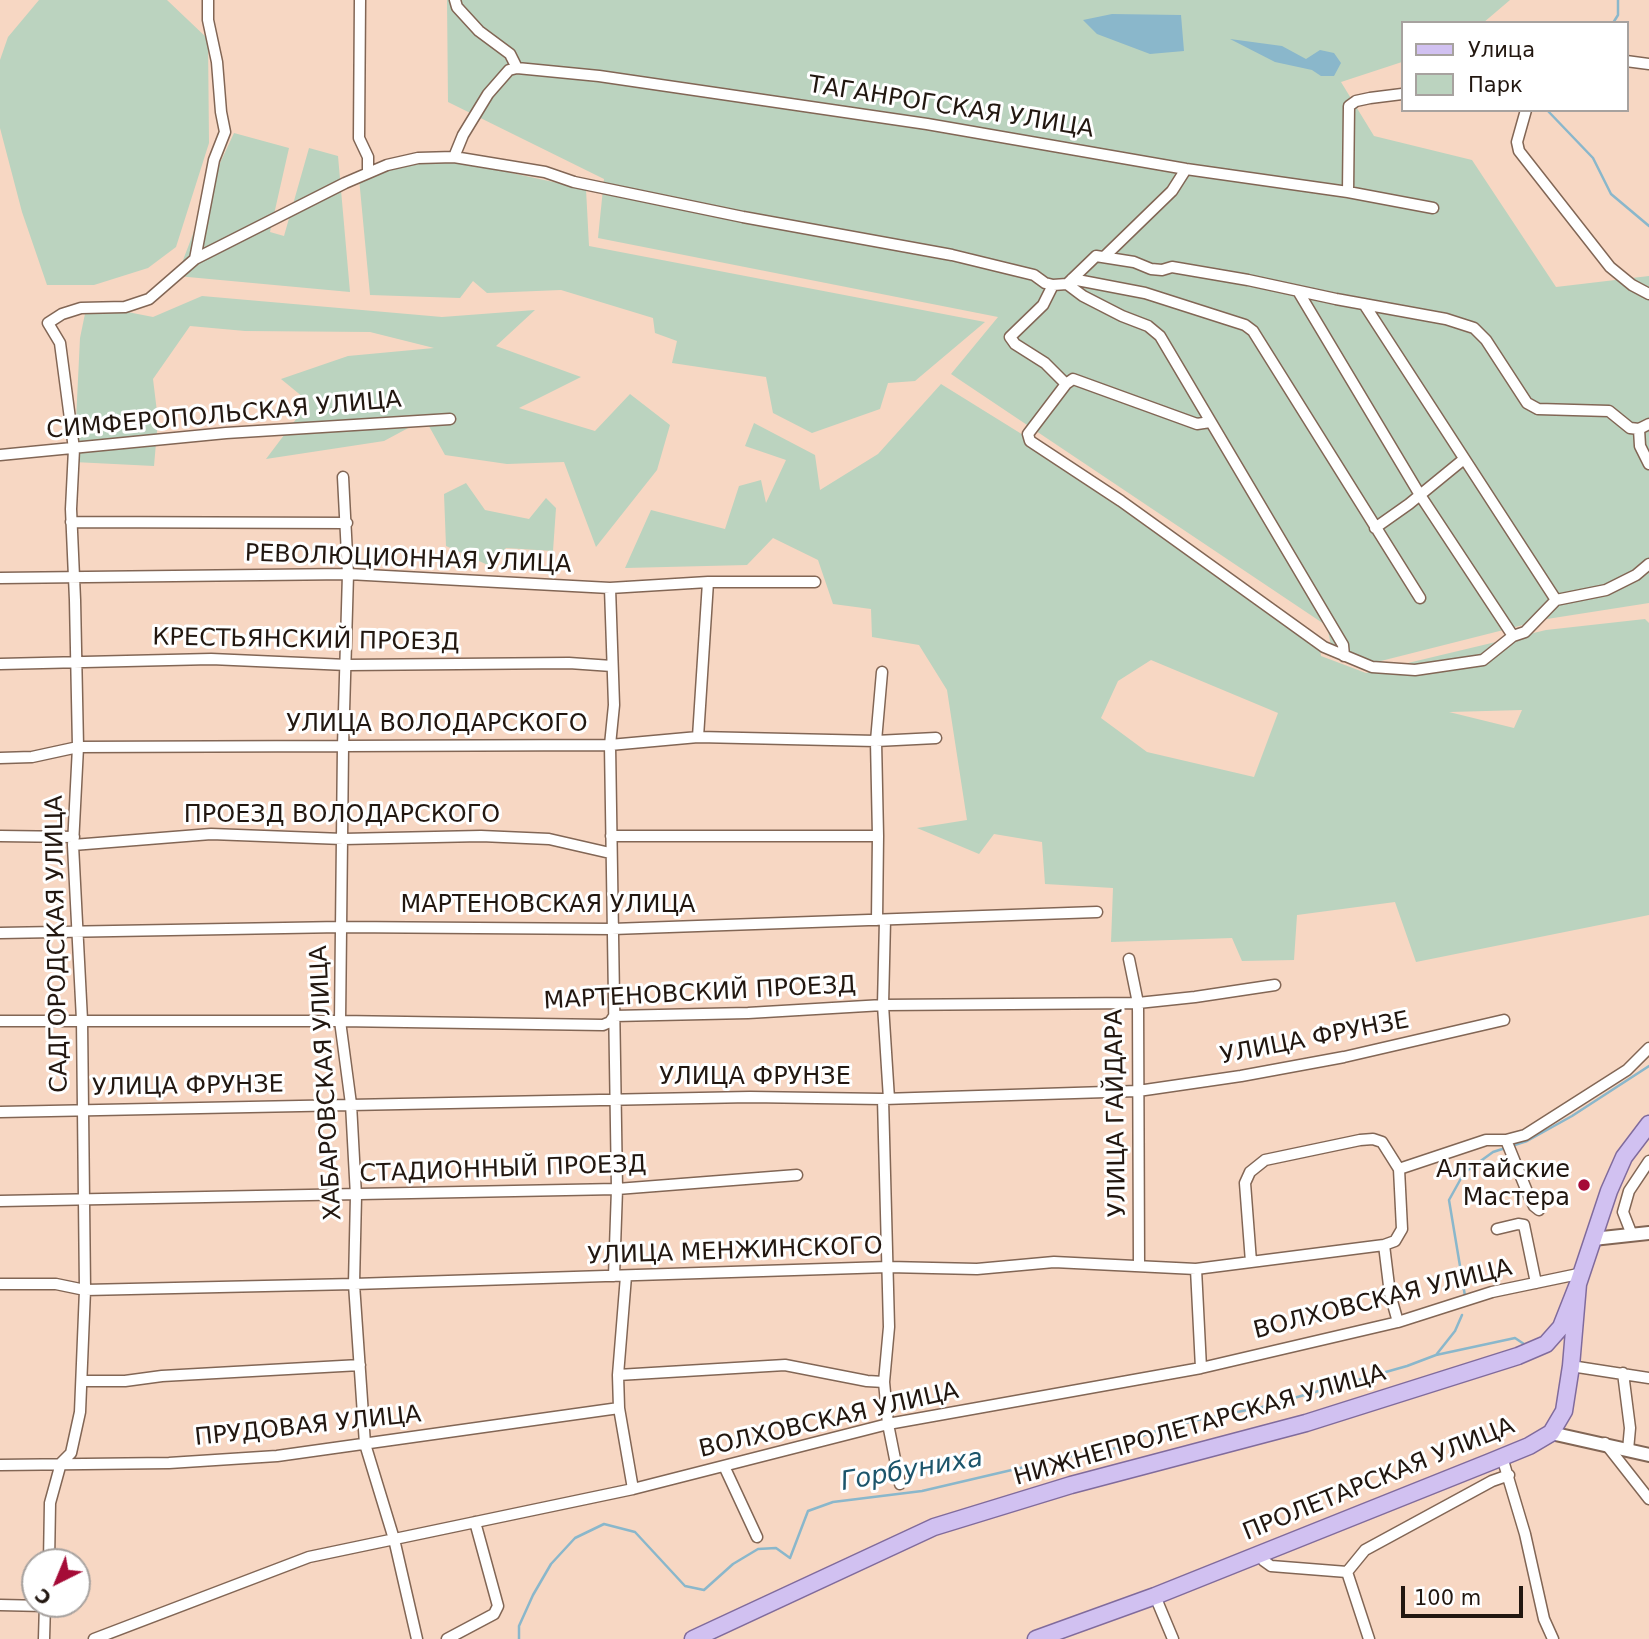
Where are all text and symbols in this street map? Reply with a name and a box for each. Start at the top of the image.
legend [1400,21,1628,112]
text: Улица [1468,38,1535,62]
street label: ТАГАНРОГСКАЯ УЛИЦА [806,71,1096,145]
text: Парк [1468,73,1523,97]
street label: СИМФЕРОПОЛЬСКАЯ УЛИЦА [45,386,403,446]
street label: РЕВОЛЮЦИОННАЯ УЛИЦА [244,540,572,580]
street label: КРЕСТЬЯНСКИЙ ПРОЕЗД [152,624,460,658]
street label: УЛИЦА ВОЛОДАРСКОГО [286,711,588,739]
street label: САДГОРОДСКАЯ УЛИЦА [41,795,75,1093]
street label: ПРОЕЗД ВОЛОДАРСКОГО [184,802,500,830]
street label: МАРТЕНОВСКАЯ УЛИЦА [400,892,696,920]
street label: ХАБАРОВСКАЯ УЛИЦА [305,945,349,1221]
street label: МАРТЕНОВСКИЙ ПРОЕЗД [543,971,857,1017]
street label: УЛИЦА ФРУНЗЕ [1218,1007,1412,1071]
street label: УЛИЦА ГАЙДАРА [1101,1009,1133,1217]
street label: УЛИЦА ФРУНЗЕ [659,1064,851,1092]
street label: УЛИЦА ФРУНЗЕ [92,1071,284,1103]
street label: СТАДИОННЫЙ ПРОЕЗД [359,1151,647,1189]
place label: Алтайские Мастера [1436,1157,1570,1213]
marker: Алтайские Мастера [1576,1177,1592,1193]
street label: УЛИЦА МЕНЖИНСКОГО [587,1232,883,1272]
street label: ВОЛХОВСКАЯ УЛИЦА [1251,1254,1515,1346]
street label: НИЖНЕПРОЛЕТАРСКАЯ УЛИЦА [1011,1359,1389,1493]
street label: ВОЛХОВСКАЯ УЛИЦА [696,1377,962,1465]
street label: ПРУДОВАЯ УЛИЦА [193,1401,423,1453]
street label: ПРОЛЕТАРСКАЯ УЛИЦА [1239,1412,1519,1548]
water label: Горбуниха [839,1443,985,1499]
north arrow [21,1548,91,1618]
scale bar [1404,1572,1526,1616]
text: С [30,1584,56,1610]
text: 100 m [1414,1586,1481,1610]

